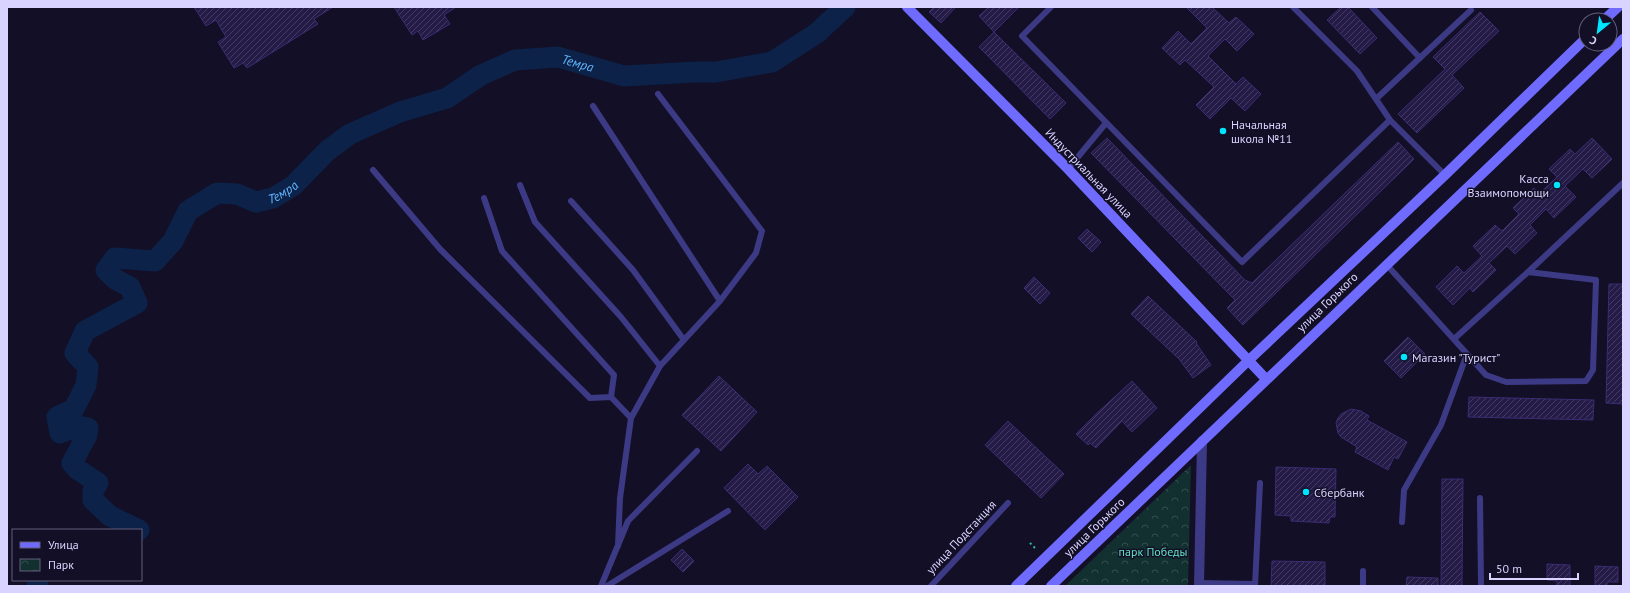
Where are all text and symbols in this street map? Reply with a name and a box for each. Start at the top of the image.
north arrow [1578,12,1618,52]
text: С [1587,33,1599,48]
water label: Темра [560,50,596,76]
place label: Начальная школа №11 [1231,117,1292,146]
street label: Индустриальная улица [1042,125,1136,221]
marker: Начальная школа №11 [1218,126,1228,136]
place label: Касса Взаимопомощи [1467,171,1549,200]
water label: Темра [266,177,302,207]
marker: Касса Взаимопомощи [1552,180,1562,190]
street label: улица Горького [1293,269,1361,335]
place label: Магазин "Турист" [1412,350,1500,365]
marker: Магазин "Турист" [1399,352,1409,362]
place label: Сбербанк [1314,485,1365,500]
marker: Сбербанк [1301,487,1311,497]
street label: улица Горького [1060,494,1128,560]
street label: улица Подстанция [923,497,999,577]
legend [12,529,142,581]
text: Улица [48,537,79,552]
park label: парк Победы [1119,544,1187,559]
scale bar [1490,555,1578,581]
text: Парк [48,557,74,572]
text: 50 m [1496,561,1522,576]

